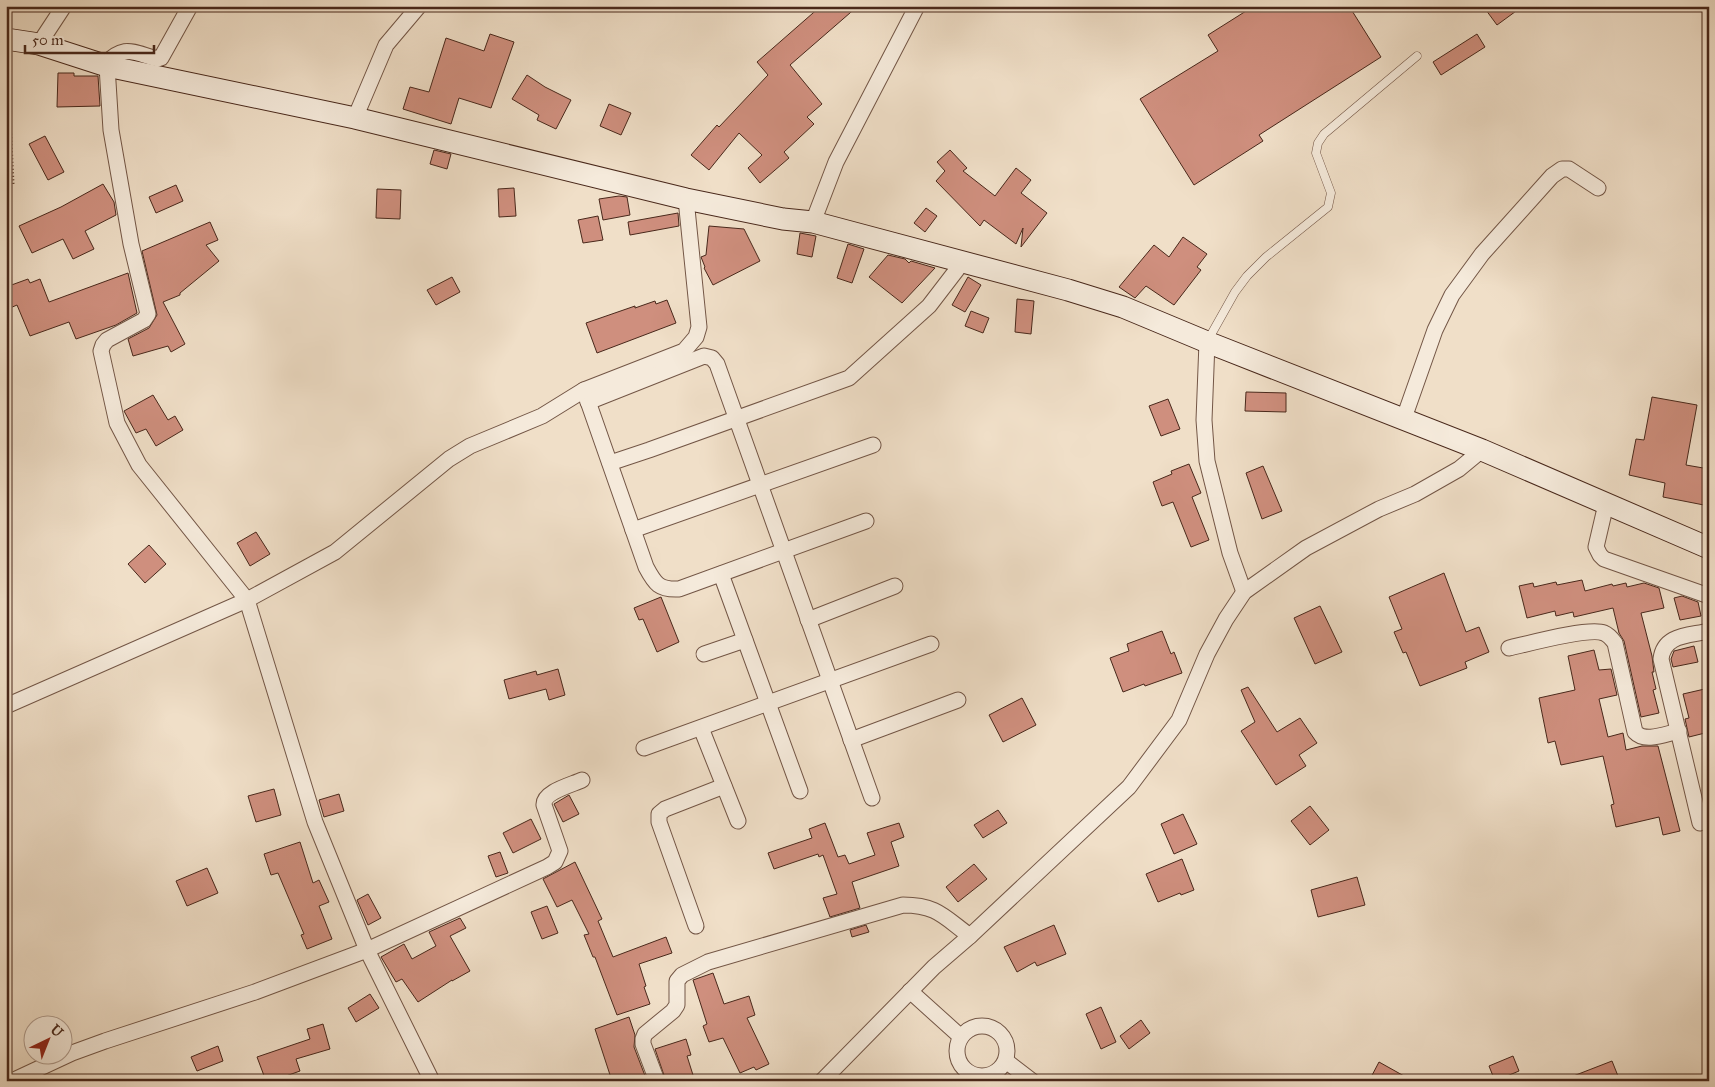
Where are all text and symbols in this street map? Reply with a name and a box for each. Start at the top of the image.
scale bar [25,22,154,54]
text: 50 m [32,31,64,49]
north arrow [22,1014,72,1064]
text: U [47,1021,67,1041]

